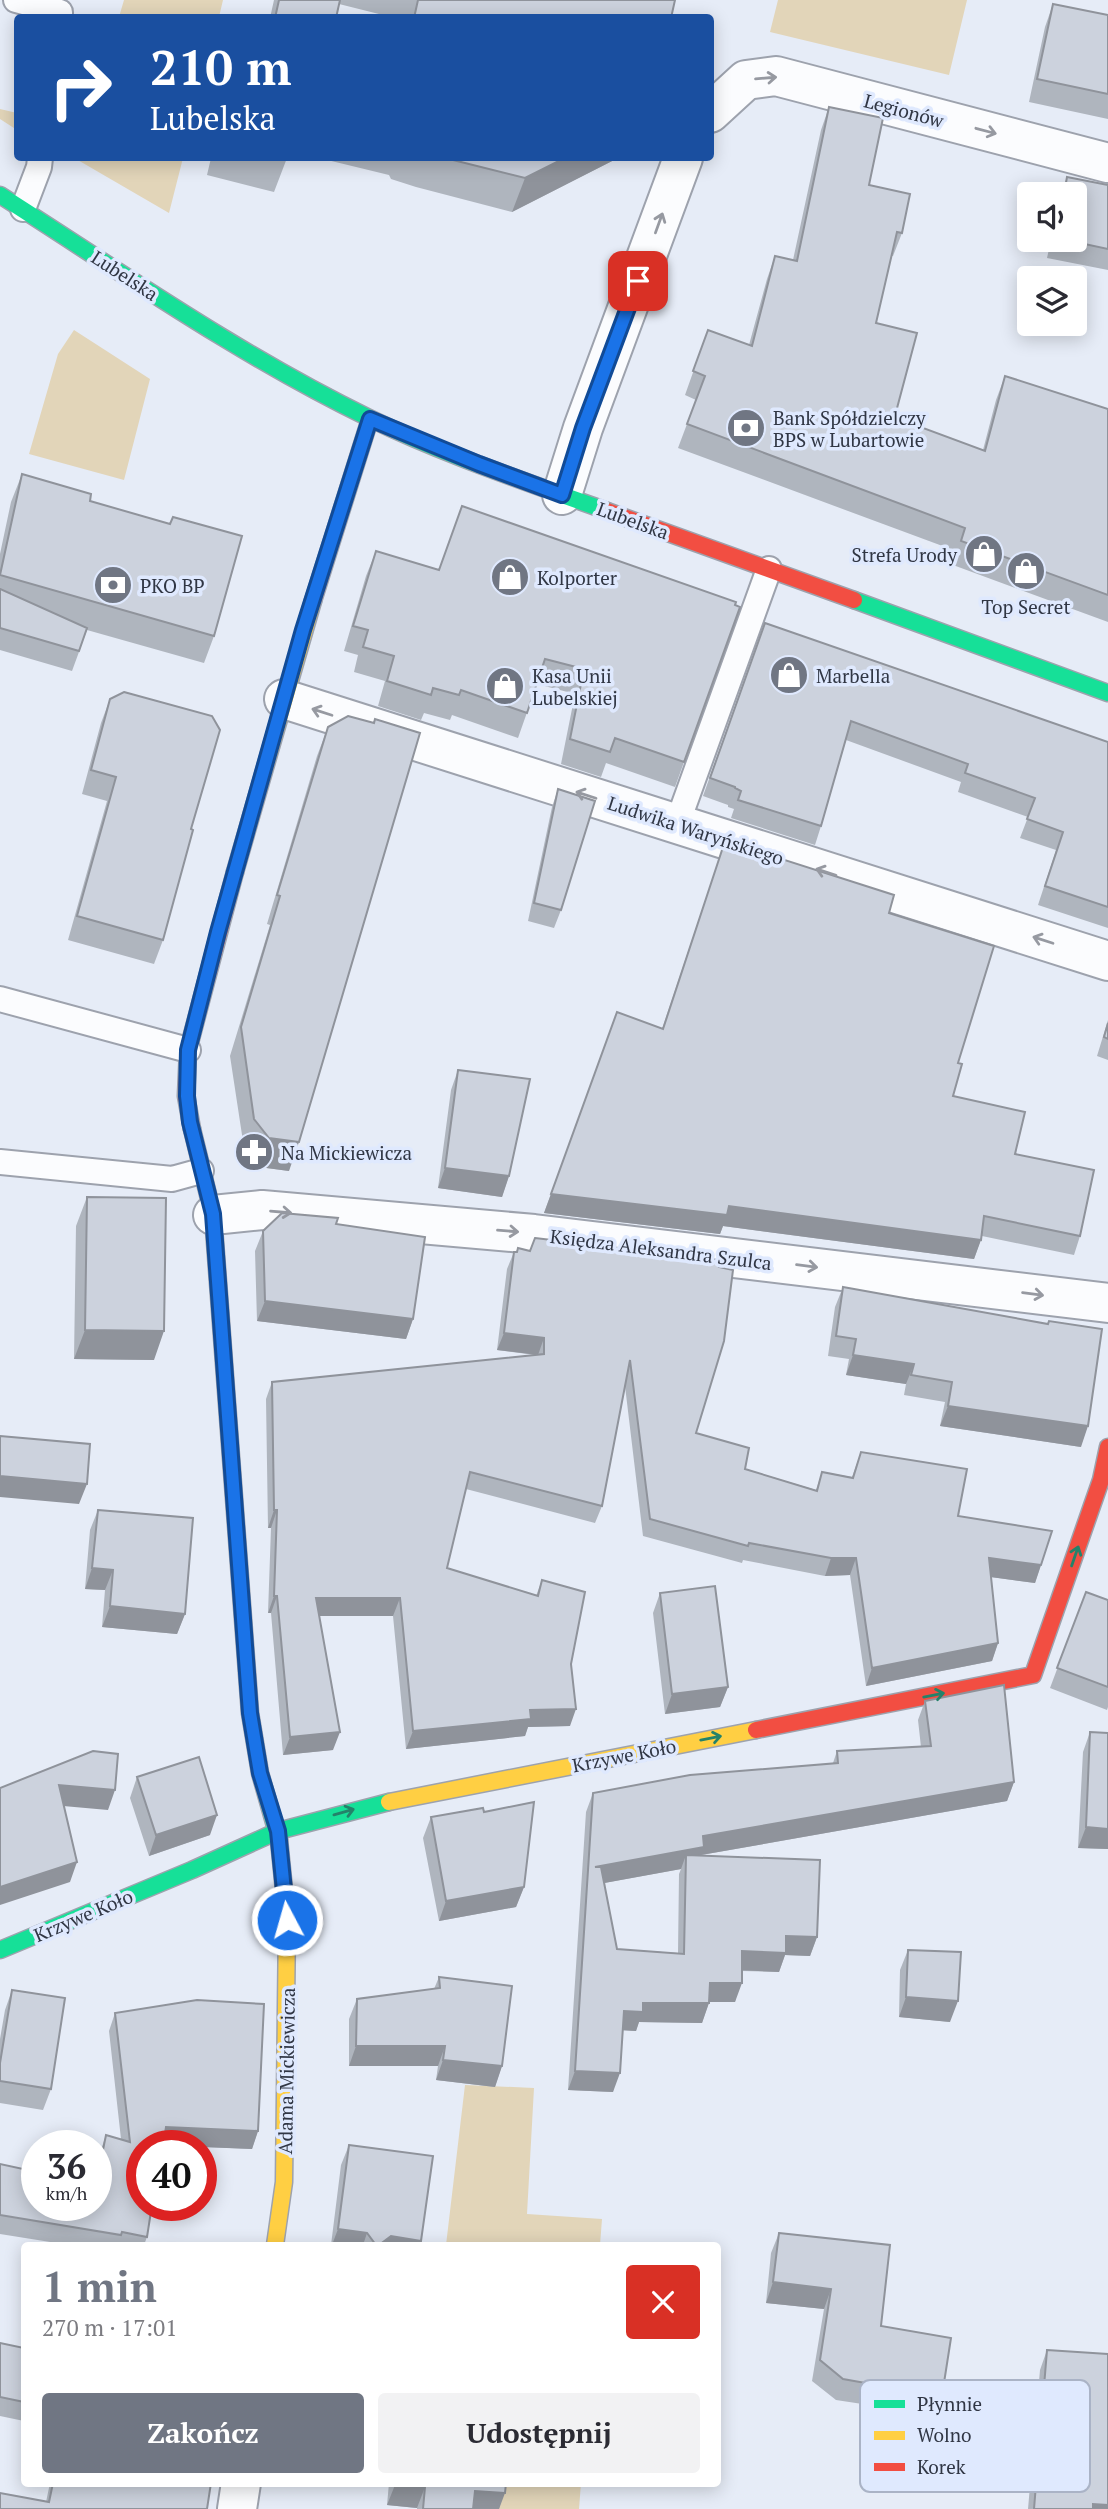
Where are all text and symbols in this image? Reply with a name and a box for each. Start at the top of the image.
text: 210 m [150,34,292,99]
icon: right [35,42,126,133]
one-way arrow [754,71,776,84]
street label: Legionów [861,87,948,133]
text: Lubelska [150,97,276,139]
one-way arrow [974,125,997,138]
map controls [1017,182,1087,336]
button: sound [1017,182,1087,252]
one-way arrow [654,212,666,234]
street label: Lubelska [87,244,163,306]
pin [608,251,668,311]
icon: arrive [619,262,657,300]
button: layers [1017,266,1087,336]
place label: Bank Spółdzielczy BPS w Lubartowie [773,405,926,452]
bank icon: Bank Spółdzielczy BPS w Lubartowie [725,407,767,449]
street label: Lubelska [594,495,673,545]
shop icon: Strefa Urody [963,533,1005,575]
place label: Strefa Urody [851,542,957,567]
shop icon: Top Secret [1005,550,1047,592]
shop icon: Kolporter [489,556,531,598]
bank icon: PKO BP [92,564,134,606]
place label: Kolporter [537,565,618,590]
place label: PKO BP [140,573,205,598]
place label: Top Secret [982,594,1070,619]
shop icon: Marbella [768,654,810,696]
place label: Kasa Unii Lubelskiej [532,663,618,710]
place label: Marbella [816,663,891,688]
shop icon: Kasa Unii Lubelskiej [484,665,526,707]
one-way arrow [312,704,334,717]
one-way arrow [575,788,597,801]
street label: Ludwika Waryńskiego [605,790,787,870]
one-way arrow [815,864,837,877]
one-way arrow [1032,933,1054,946]
pharmacy icon: Na Mickiewicza [233,1131,275,1173]
place label: Na Mickiewicza [281,1140,413,1165]
one-way arrow [269,1206,292,1219]
street label: Księdza Aleksandra Szulca [549,1223,774,1275]
one-way arrow [496,1225,519,1238]
one-way arrow [795,1260,818,1273]
one-way arrow [1021,1287,1044,1300]
one-way arrow [1070,1545,1082,1567]
one-way arrow [922,1687,945,1701]
one-way arrow [699,1731,722,1745]
street label: Krzywe Koło [570,1733,678,1777]
one-way arrow [333,1805,355,1818]
street label: Krzywe Koło [30,1883,136,1947]
position arrow [250,1883,324,1957]
street label: Adama Mickiewicza [272,1987,300,2155]
speed limit sign: 40 [126,2130,217,2221]
text: 36 [47,2143,86,2189]
text: km/h [46,2181,87,2205]
text: 1 min [42,2258,157,2314]
button: close [626,2265,700,2339]
text: 270 m · 17:01 [42,2312,177,2343]
legend [860,2380,1090,2492]
text: Płynnie [917,2391,982,2416]
button: Zakończ [42,2393,364,2473]
button: Udostępnij [378,2393,700,2473]
text: Wolno [917,2422,972,2447]
text: Korek [917,2454,966,2479]

